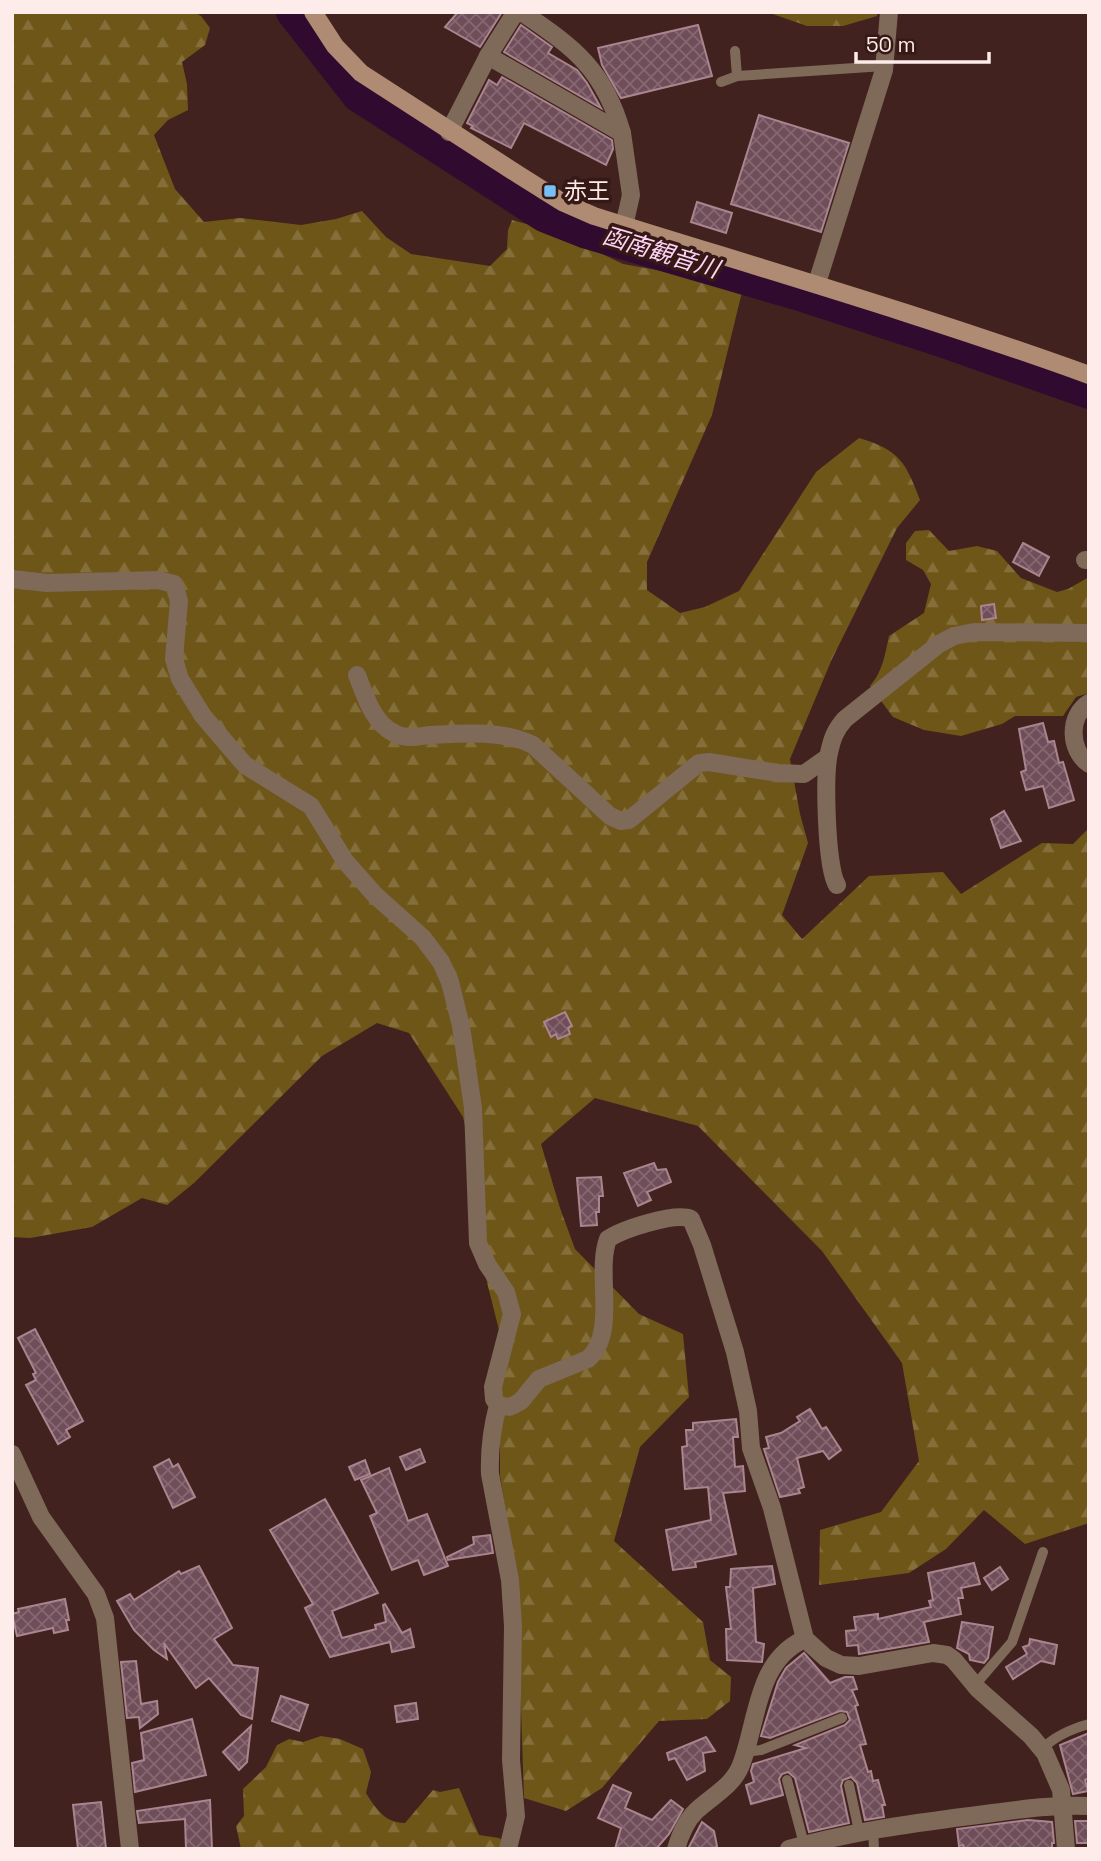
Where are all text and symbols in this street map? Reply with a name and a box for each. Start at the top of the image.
scale bar [856,21,989,65]
text: 50 m [866,31,916,58]
place label: 赤王 [564,176,610,206]
marker: 赤王 [542,183,558,199]
water label: 函南観音川 [599,220,726,285]

